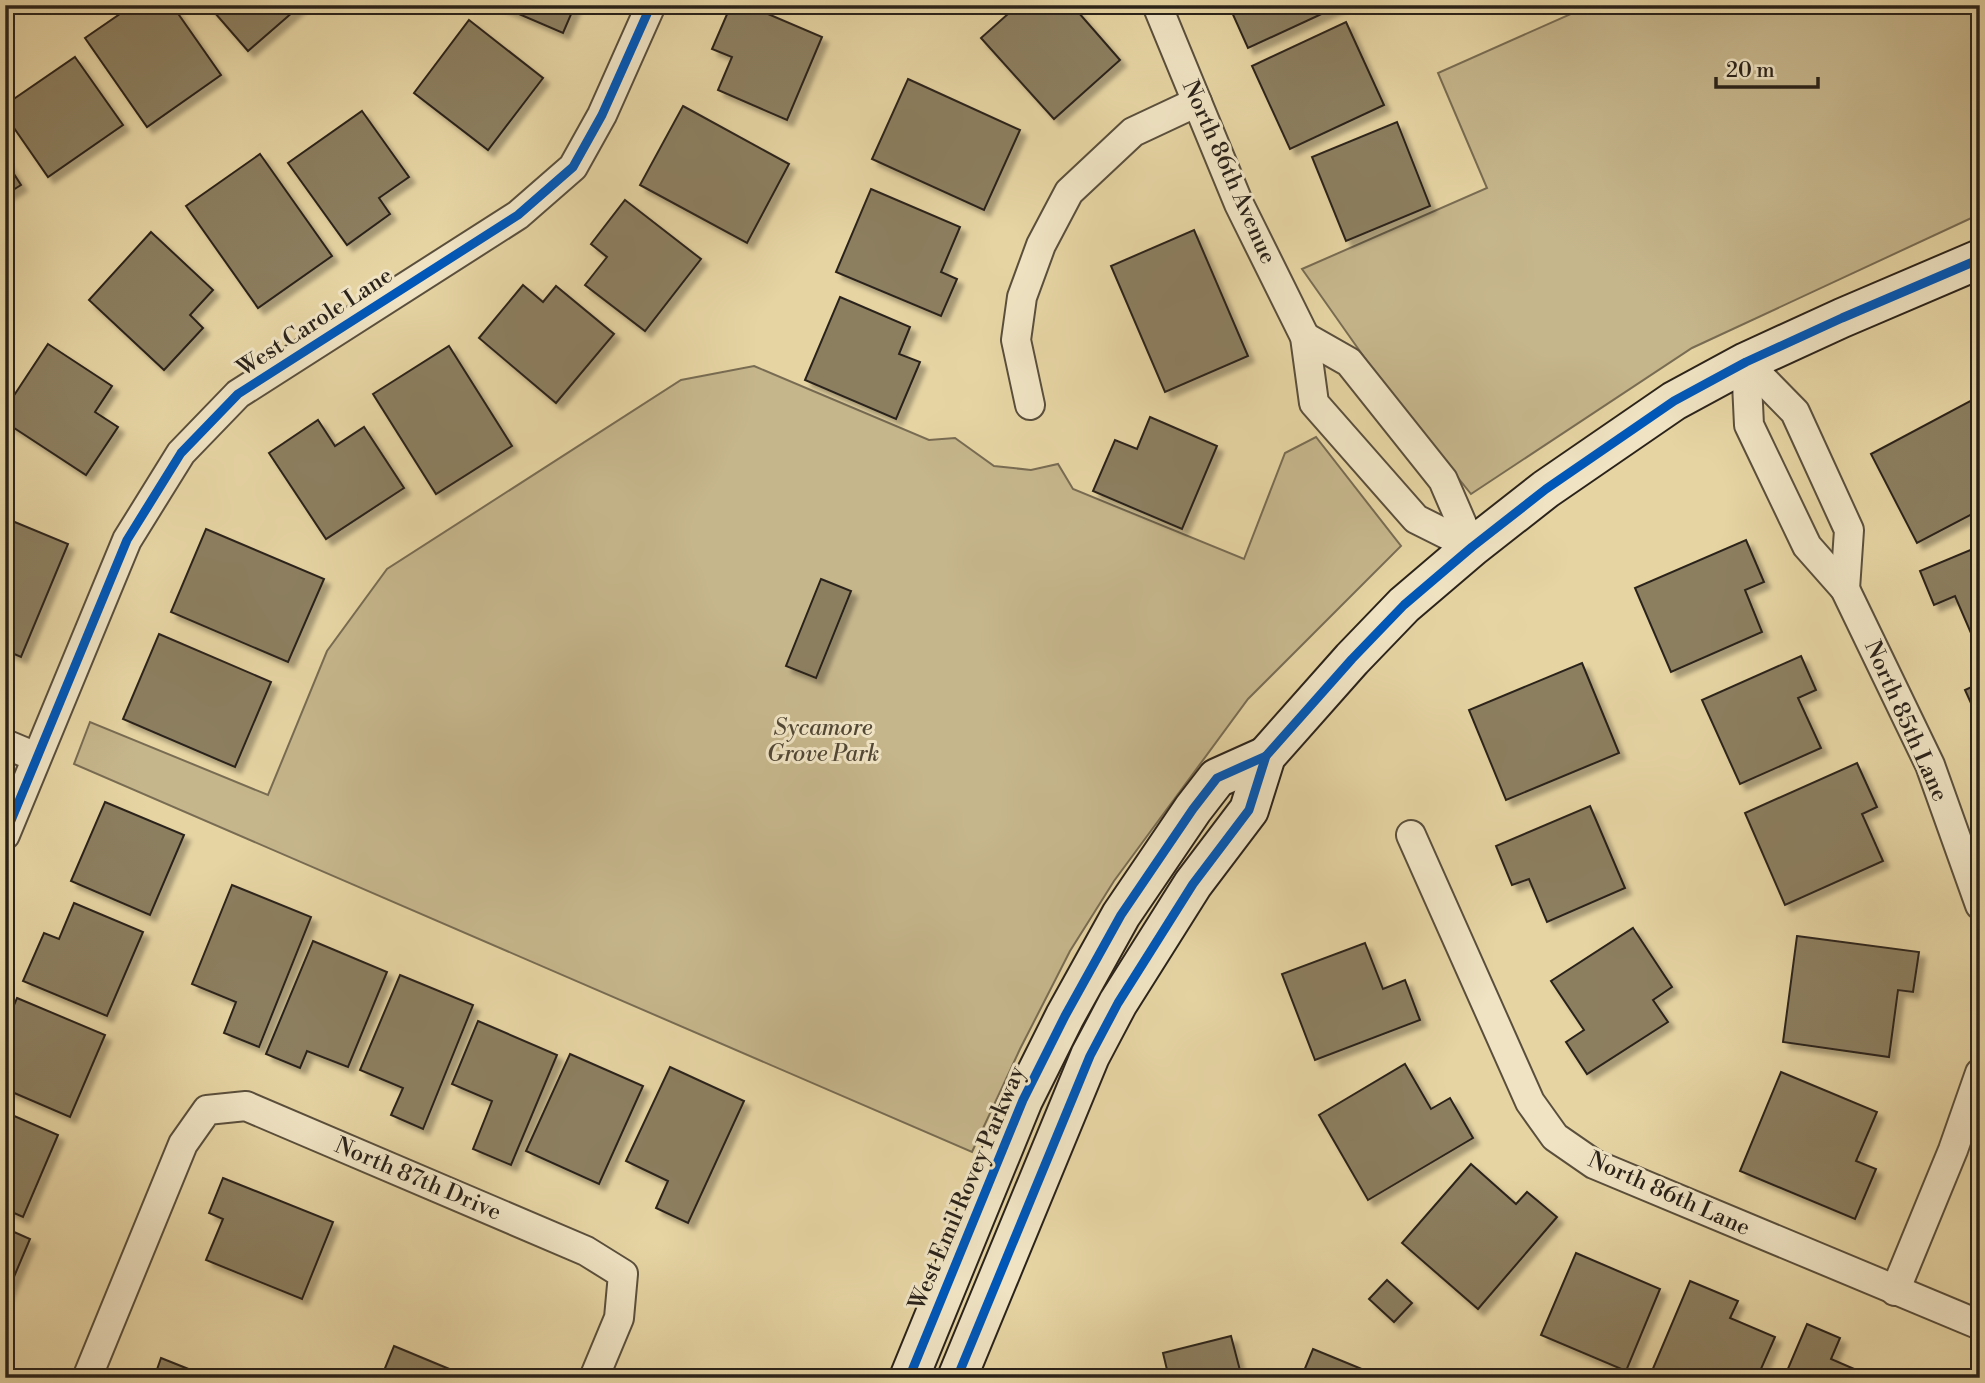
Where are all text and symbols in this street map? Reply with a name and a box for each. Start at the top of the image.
scale bar [1716,46,1817,90]
text: 20 m [1726,58,1775,84]
street label: North 86th Avenue [1176,76,1282,268]
street label: West Carole Lane [231,261,398,383]
street label: North 85th Lane [1858,636,1954,806]
park label: Sycamore Grove Park [767,714,879,768]
street label: West Emil Rovey Parkway [902,1061,1031,1315]
street label: North 87th Drive [331,1131,505,1227]
street label: North 86th Lane [1584,1146,1754,1242]

